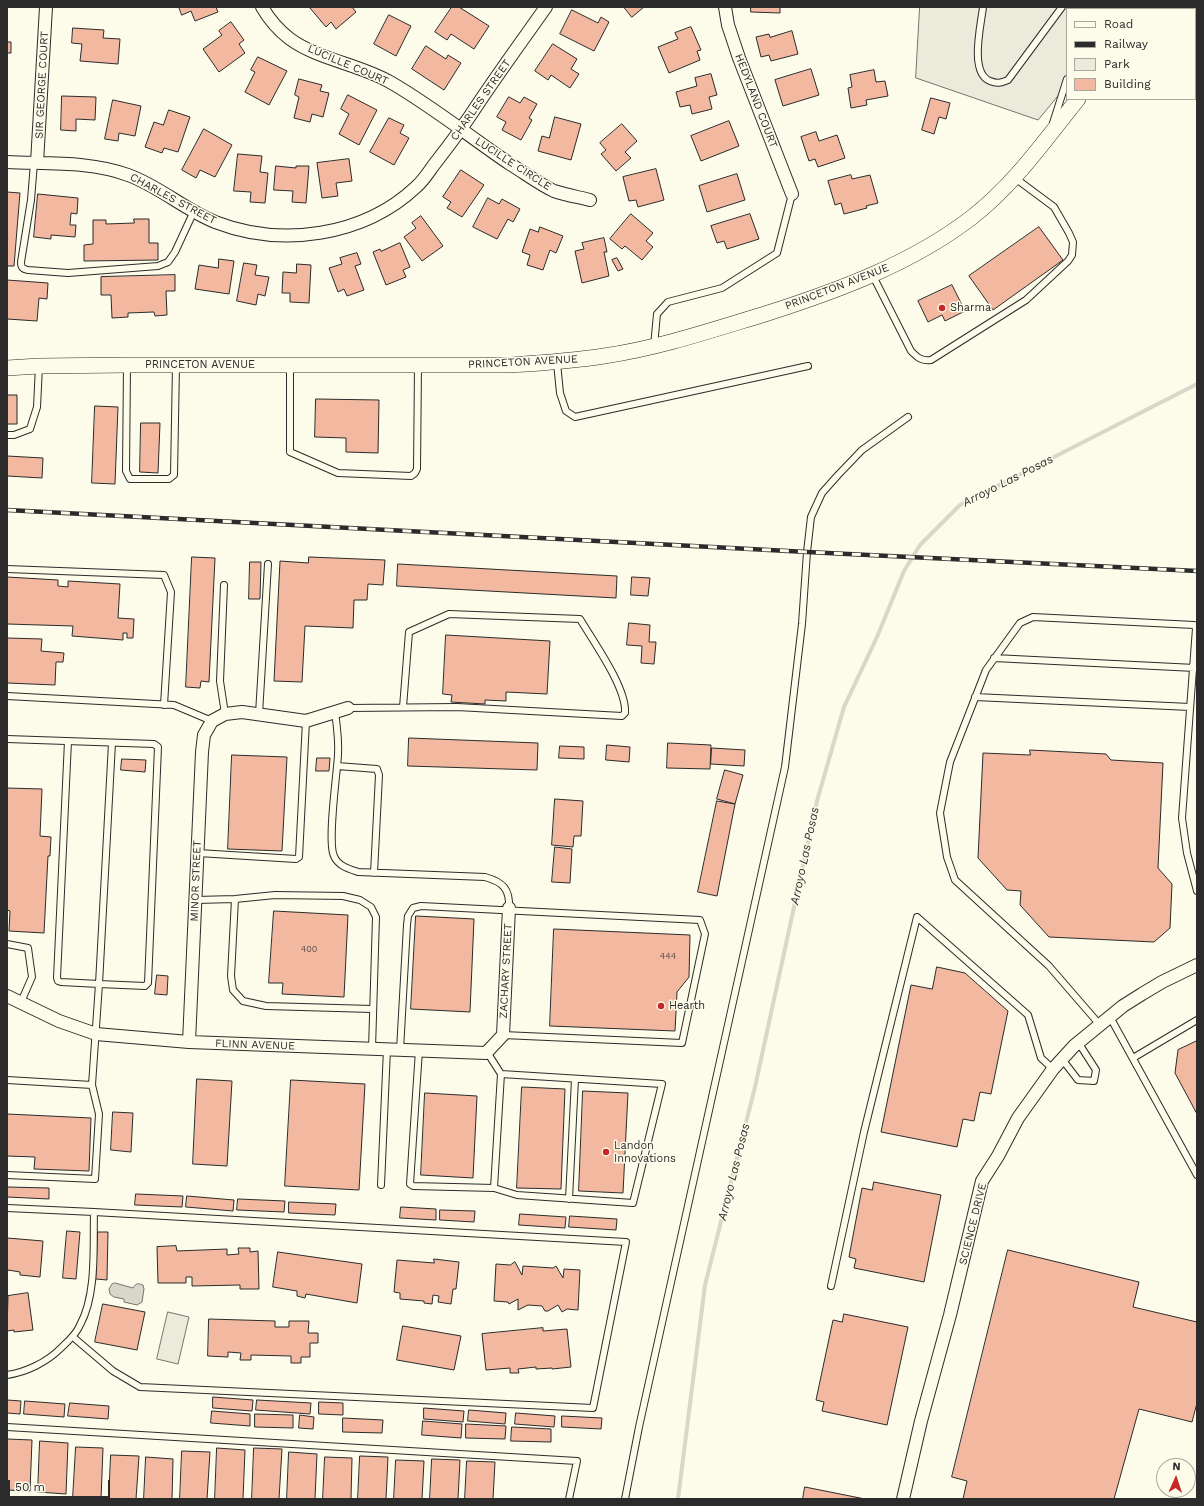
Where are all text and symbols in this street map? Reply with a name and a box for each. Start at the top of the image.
legend [1066,8,1196,100]
text: Road [1104,17,1133,31]
street label: SIR GEORGE COURT [33,31,51,139]
text: Railway [1104,37,1148,51]
street label: LUCILLE COURT [306,42,390,88]
street label: HEDYLAND COURT [732,52,780,150]
street label: CHARLES STREET [448,57,514,143]
text: Park [1104,57,1130,71]
text: Building [1104,77,1151,91]
street label: LUCILLE CIRCLE [472,134,554,194]
street label: CHARLES STREET [128,171,218,227]
street label: PRINCETON AVENUE [783,261,891,313]
place label: Sharma [950,301,991,315]
marker: Sharma [937,303,947,313]
street label: PRINCETON AVENUE [468,353,578,371]
street label: PRINCETON AVENUE [145,358,255,372]
water label: Arroyo Las Posas [960,452,1056,510]
water label: Arroyo Las Posas [788,806,822,906]
street label: MINOR STREET [188,840,204,922]
street label: ZACHARY STREET [497,923,515,1019]
house number: 400 [301,944,317,954]
house number: 444 [660,951,676,961]
place label: Hearth [669,999,705,1013]
marker: Hearth [656,1001,666,1011]
street label: FLINN AVENUE [215,1037,295,1053]
water label: Arroyo Las Posas [715,1122,753,1222]
place label: Landon Innovations [614,1139,676,1165]
marker: Landon Innovations [601,1147,611,1157]
street label: SCIENCE DRIVE [956,1182,990,1266]
north arrow [1156,1458,1196,1498]
text: N [1172,1460,1181,1473]
scale bar [10,1472,112,1498]
text: 50 m [15,1480,45,1494]

